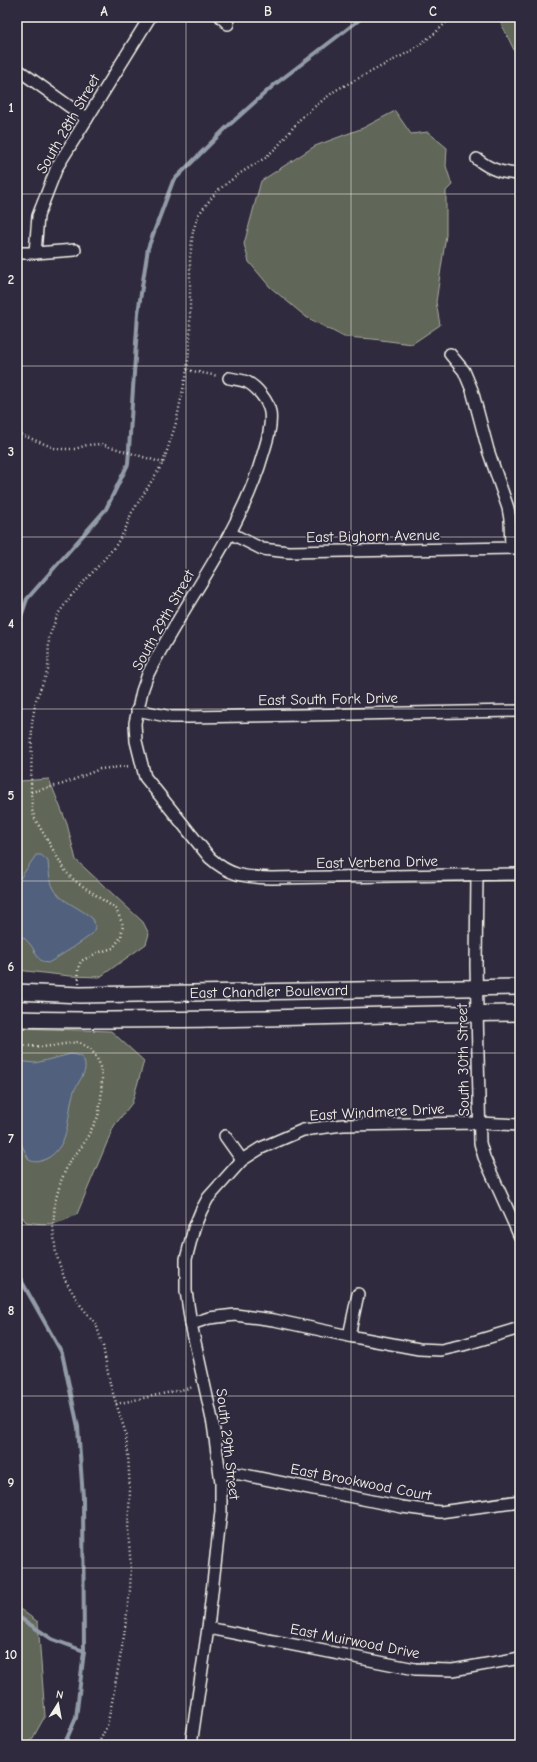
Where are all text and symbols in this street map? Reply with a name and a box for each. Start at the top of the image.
text: A [100,4,108,19]
text: B [264,4,272,19]
text: C [429,4,437,19]
street label: South 28th Street [32,71,104,177]
text: 1 [8,100,14,115]
text: 2 [8,272,14,287]
text: 3 [8,444,14,459]
street label: East Bighorn Avenue [306,526,441,546]
street label: South 29th Street [128,566,198,673]
text: 4 [8,616,14,631]
street label: East South Fork Drive [258,689,399,709]
text: 5 [8,788,15,803]
street label: East Verbena Drive [316,852,439,872]
text: 6 [8,959,15,974]
street label: East Chandler Boulevard [190,981,348,1002]
street label: South 30th Street [453,1003,473,1117]
street label: East Windmere Drive [309,1099,446,1125]
text: 7 [8,1131,14,1146]
text: 8 [8,1303,14,1318]
street label: South 29th Street [212,1387,244,1501]
street label: East Brookwood Court [289,1460,434,1505]
text: 9 [8,1475,15,1490]
street label: East Muirwood Drive [289,1620,422,1662]
text: 10 [5,1647,17,1662]
north arrow [38,1684,78,1724]
text: N [55,1688,65,1702]

